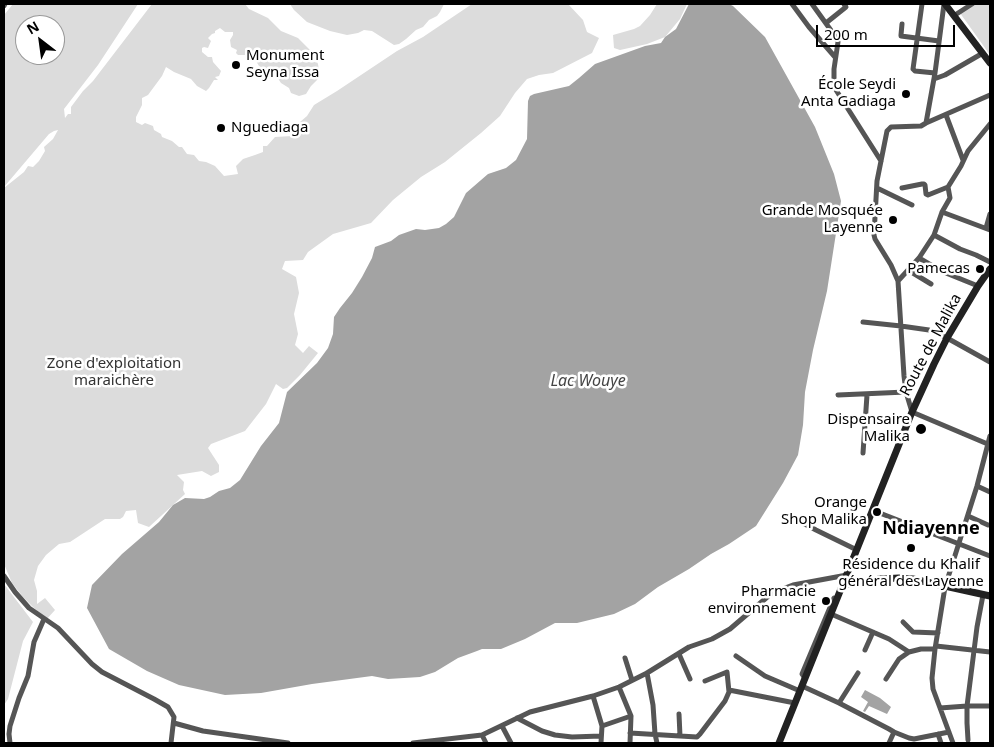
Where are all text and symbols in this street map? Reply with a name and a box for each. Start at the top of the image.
north arrow [15,15,65,65]
scale bar [819,15,958,47]
text: N [23,16,42,39]
text: 200 m [824,24,868,44]
place label: Monument Seyna Issa [246,47,324,82]
marker: Monument Seyna Issa [230,59,242,71]
place label: École Seydi Anta Gadiaga [801,76,896,111]
marker: École Seydi Anta Gadiaga [900,88,912,100]
place label: Nguediaga [231,119,309,137]
marker: Nguediaga [215,122,227,134]
place label: Grande Mosquée Layenne [762,202,883,237]
marker: Grande Mosquée Layenne [887,214,899,226]
place label: Pamecas [907,260,970,278]
marker: Pamecas [974,263,986,275]
street label: Route de Malika [896,291,966,399]
park label: Zone d'exploitation maraichère [47,355,181,390]
water label: Lac Wouye [550,371,626,391]
place label: Dispensaire Malika [827,411,910,446]
marker: Dispensaire Malika [914,422,928,436]
place label: Orange Shop Malika [781,494,867,529]
marker: Orange Shop Malika [871,506,883,518]
district label: Ndiayenne [882,518,980,540]
marker: Résidence du Khalif général des Layenne [905,542,917,554]
place label: Résidence du Khalif général des Layenne [838,556,984,591]
place label: Pharmacie environnement [708,583,816,618]
marker: Pharmacie environnement [820,595,832,607]

